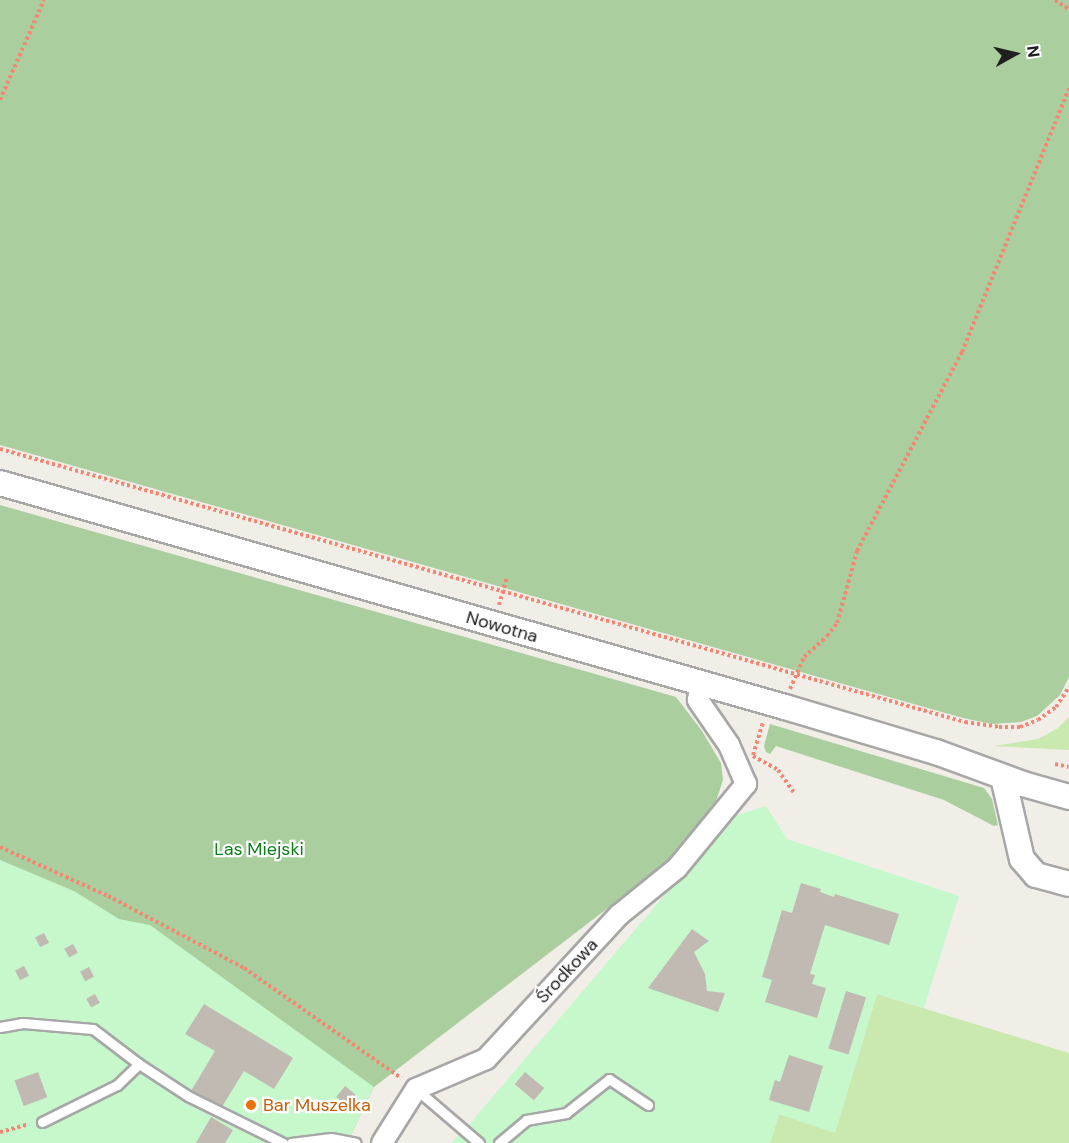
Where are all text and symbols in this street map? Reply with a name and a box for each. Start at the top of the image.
north arrow [985,24,1045,84]
text: N [1022,44,1045,59]
street label: Nowotna [464,606,540,648]
park label: Las Miejski [214,838,304,860]
street label: Środkowa [532,934,602,1008]
place label: Bar Muszelka [263,1094,371,1116]
marker: Bar Muszelka [244,1098,258,1112]

